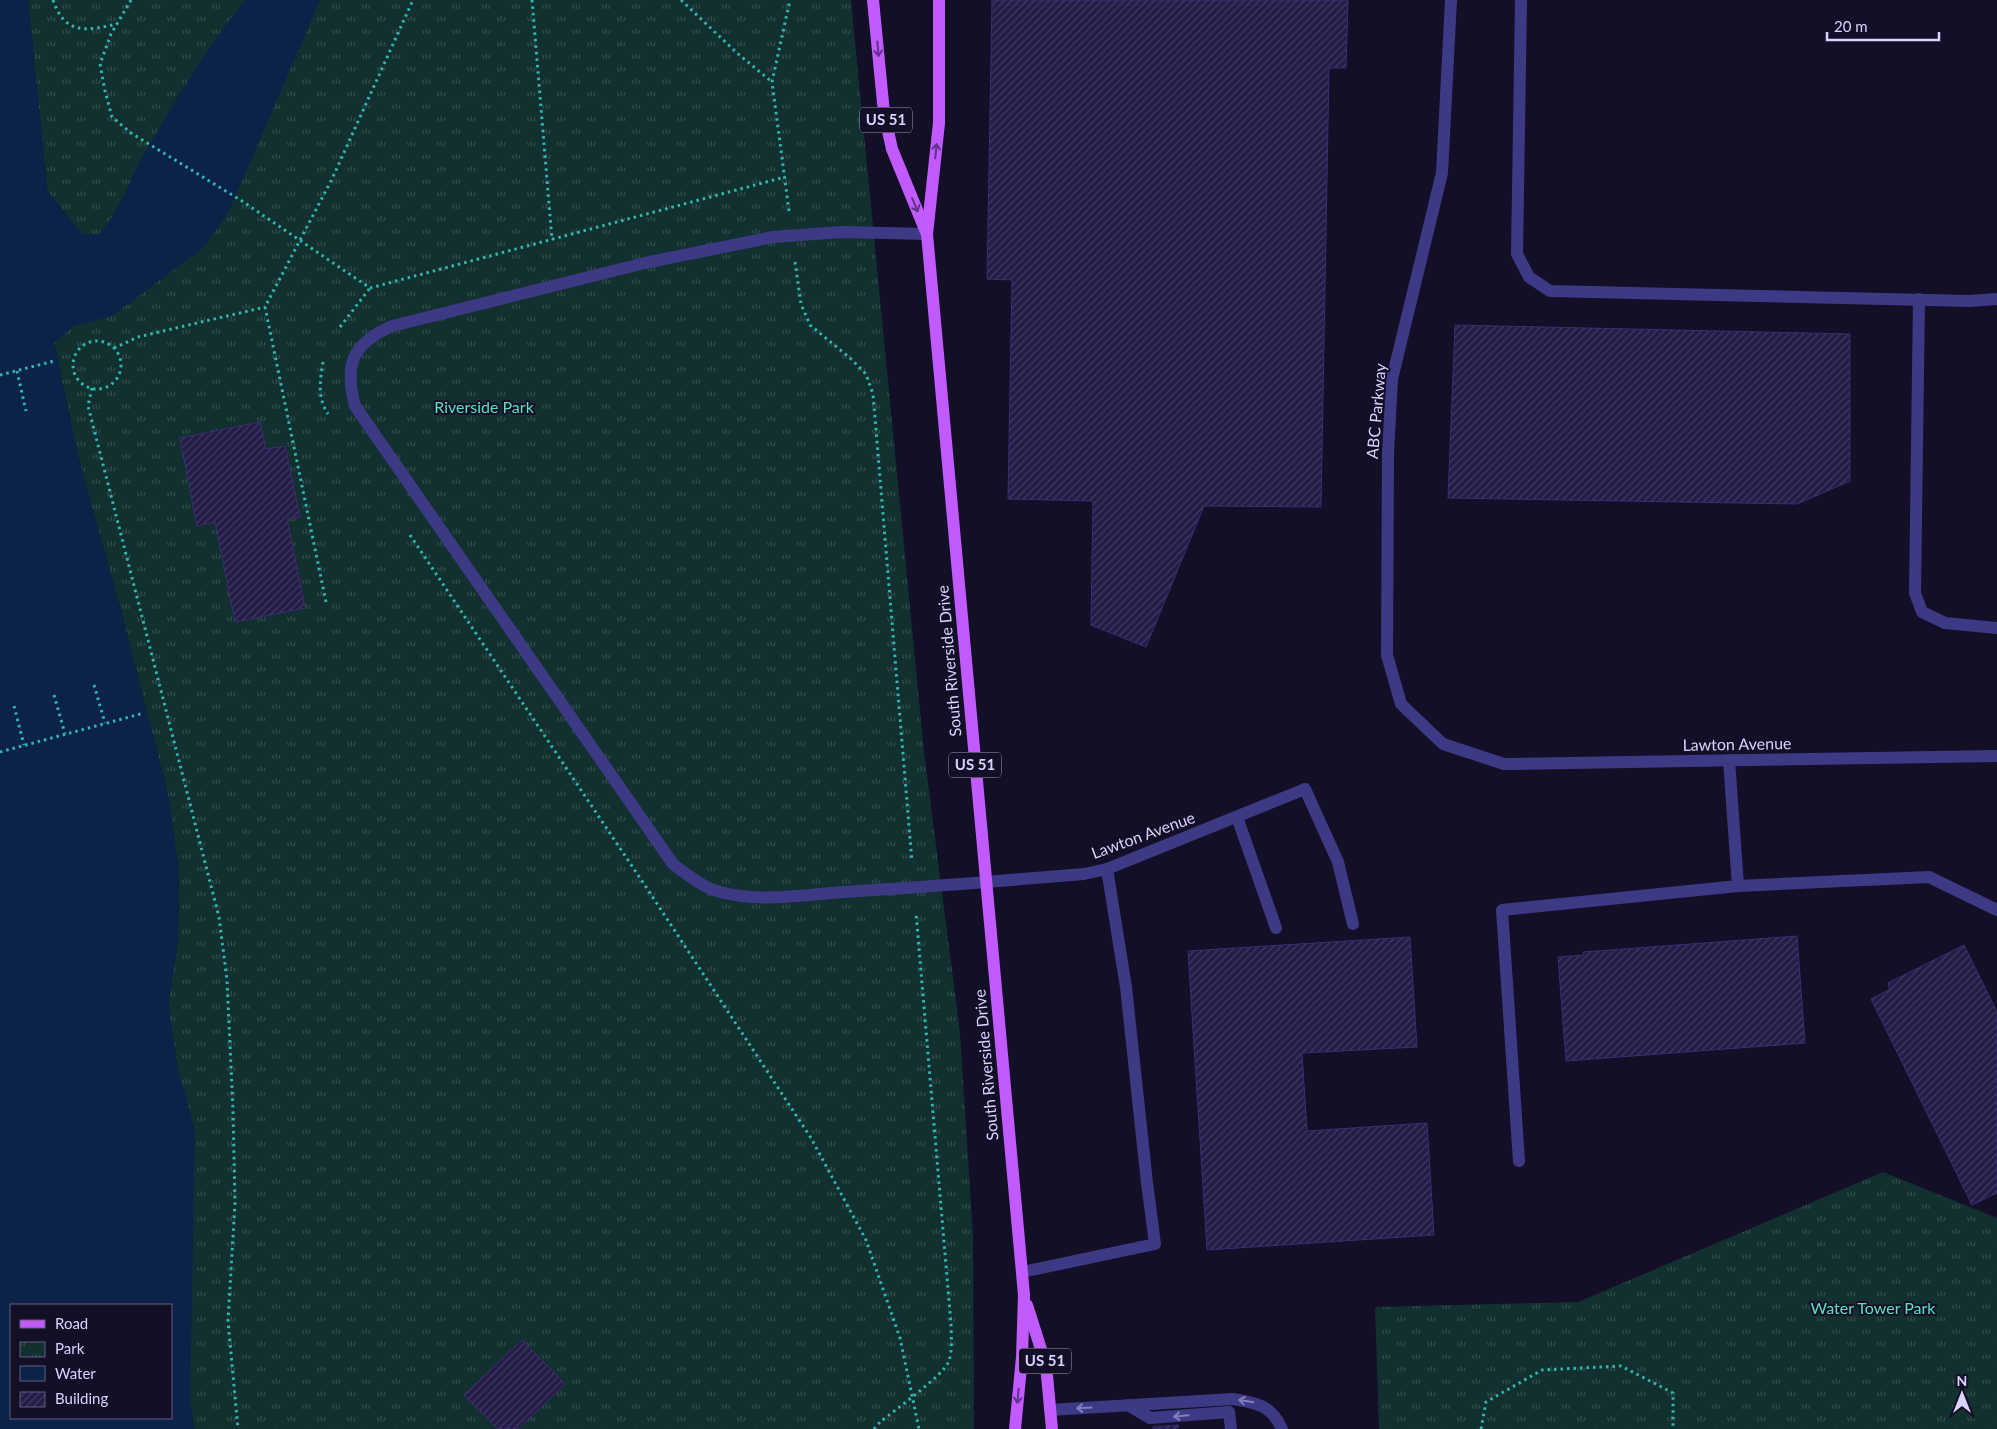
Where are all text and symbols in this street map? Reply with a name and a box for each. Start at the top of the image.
scale bar [1827,10,1940,42]
text: 20 m [1834,17,1868,35]
one-way arrow [873,40,883,56]
road number: US 51 [860,108,912,132]
one-way arrow [931,143,941,159]
one-way arrow [911,197,921,212]
street label: ABC Parkway [1362,362,1389,459]
park label: Riverside Park [434,397,535,416]
street label: South Riverside Drive [932,585,965,737]
street label: Lawton Avenue [1682,733,1792,754]
road number: US 51 [949,752,1001,778]
street label: Lawton Avenue [1088,807,1197,862]
street label: South Riverside Drive [969,989,1002,1141]
park label: Water Tower Park [1811,1298,1936,1317]
legend [10,1304,172,1419]
text: Road [55,1314,88,1332]
text: Park [55,1339,85,1357]
road number: US 51 [1019,1348,1071,1374]
text: Water [55,1364,96,1382]
north arrow [1937,1369,1987,1419]
text: N [1957,1372,1967,1389]
one-way arrow [1014,1388,1023,1404]
text: Building [55,1389,108,1407]
one-way arrow [1238,1396,1254,1406]
one-way arrow [1076,1403,1092,1412]
one-way arrow [1173,1411,1189,1420]

